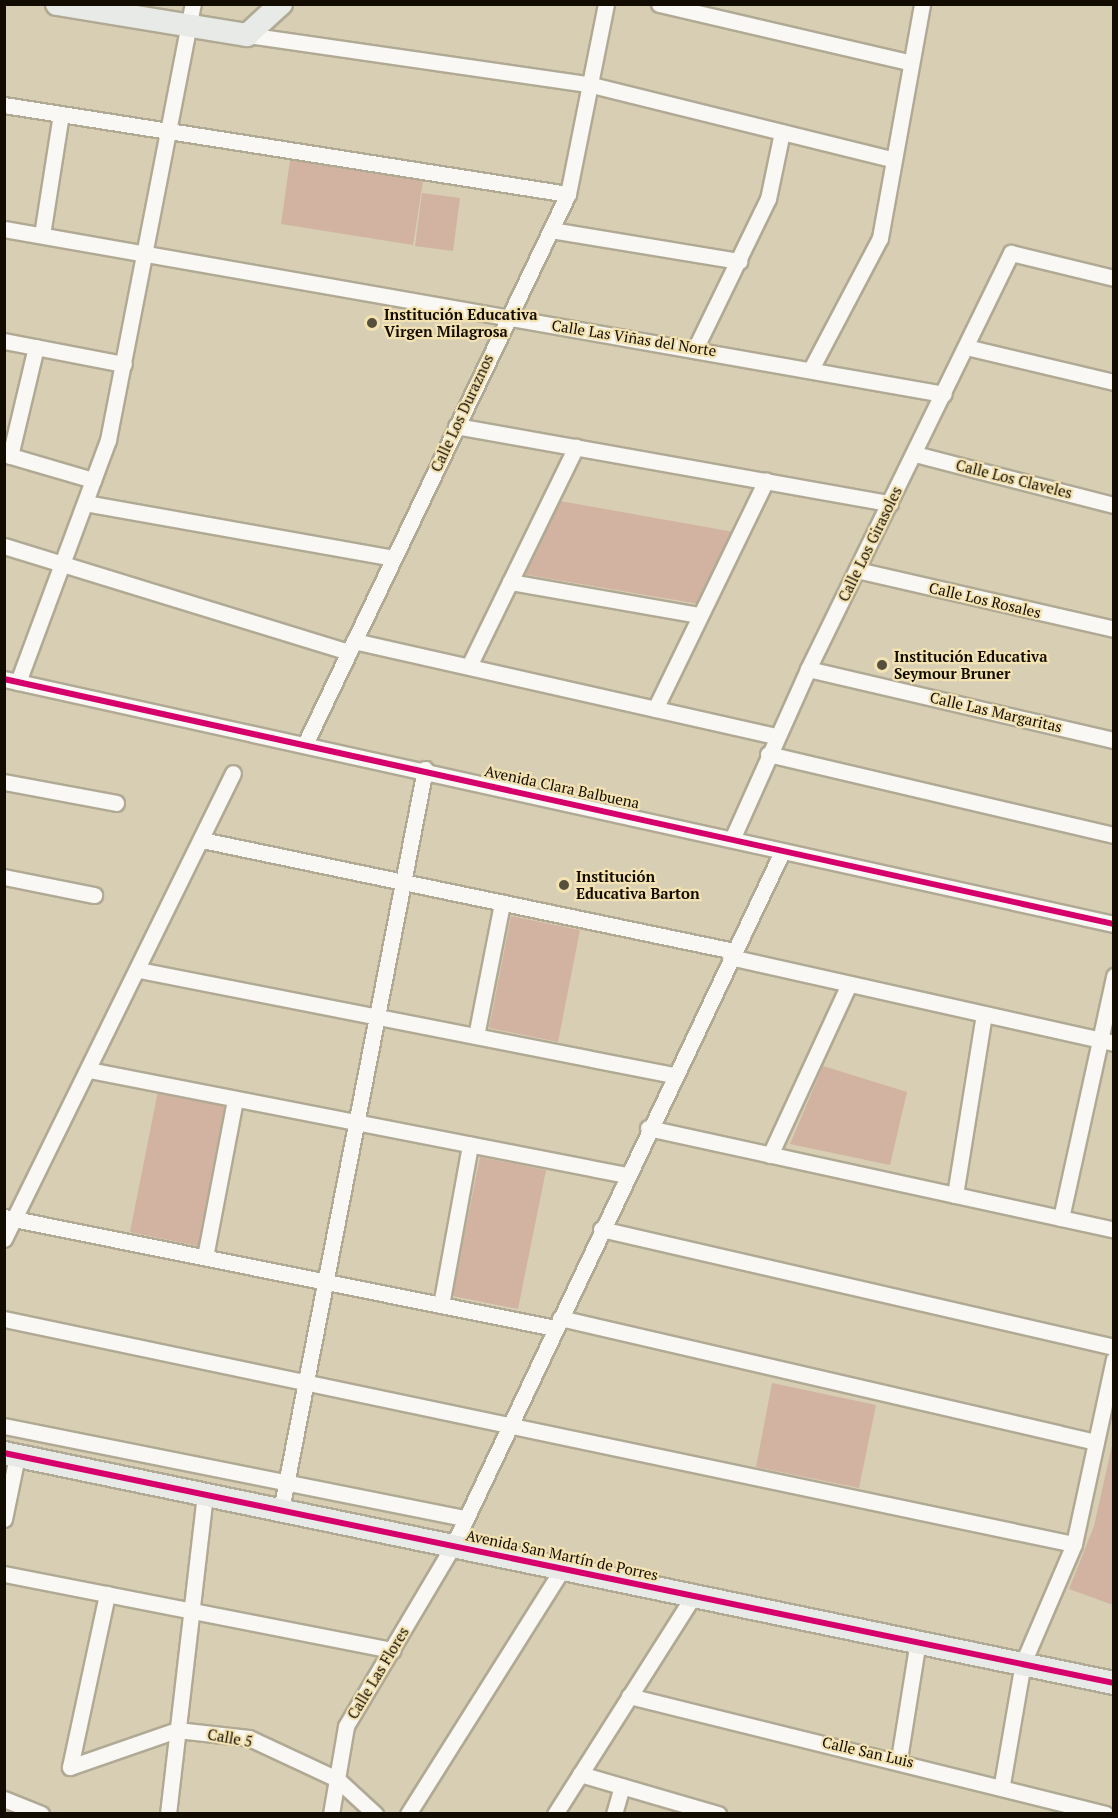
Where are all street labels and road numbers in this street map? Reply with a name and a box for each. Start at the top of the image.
street label: Calle Las Viñas del Norte [550,316,718,360]
street label: Calle Los Duraznos [427,351,497,475]
street label: Calle Los Claveles [954,456,1074,502]
street label: Calle Los Girasoles [834,484,906,604]
street label: Calle Los Rosales [927,578,1043,622]
street label: Calle Las Margaritas [928,688,1064,736]
street label: Avenida Clara Balbuena [483,762,641,812]
street label: Avenida San Martín de Porres [464,1526,660,1584]
street label: Calle Las Flores [343,1624,413,1722]
street label: Calle 5 [206,1725,254,1751]
street label: Calle San Luis [820,1733,916,1771]

